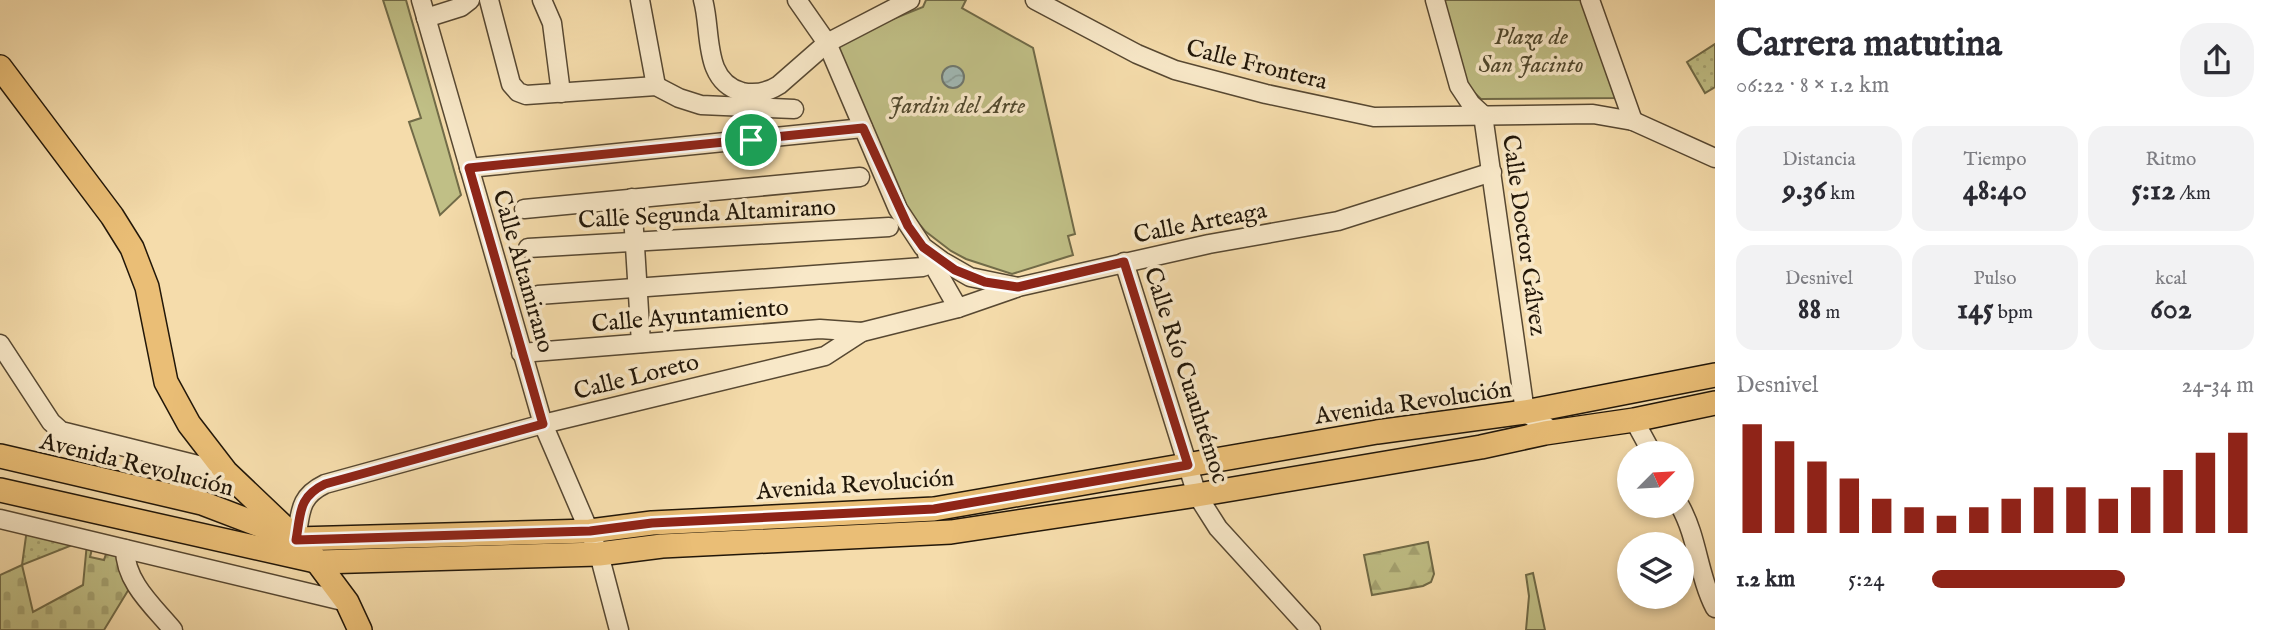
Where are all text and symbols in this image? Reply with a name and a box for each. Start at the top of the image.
text: Carrera matutina [1736,21,2002,69]
park label: Plaza de San Jacinto [1479,22,1583,81]
button: share [2180,23,2254,97]
street label: Calle Frontera [1183,33,1331,98]
text: 06:22 · 8 × 1.2 km [1736,71,1889,100]
park label: Jardin del Arte [889,91,1025,122]
pin [721,110,781,170]
icon: arrive [732,121,770,159]
street label: Calle Doctor Gálvez [1494,133,1553,338]
text: Distancia [1782,148,1856,172]
text: Tiempo [1964,148,2026,172]
text: Ritmo [2146,148,2196,172]
text: 9.36 [1783,172,1826,210]
text: 48:40 [1963,172,2027,210]
text: 5:12 [2131,172,2175,210]
text: km [1826,182,1855,206]
text: /km [2175,182,2211,206]
street label: Calle Altamirano [484,186,561,357]
street label: Calle Segunda Altamirano [577,192,837,237]
street label: Calle Arteaga [1131,195,1270,252]
street label: Calle Río Cuauhtémoc [1136,263,1235,487]
text: Desnivel [1785,267,1853,291]
text: Pulso [1974,267,2016,291]
text: kcal [2155,267,2187,291]
text: 88 [1798,291,1821,329]
text: 145 [1957,291,1994,329]
text: 602 [2150,291,2192,329]
street label: Calle Ayuntamiento [590,292,790,341]
text: m [1821,301,1840,325]
text: bpm [1994,301,2033,325]
street label: Calle Loreto [571,347,702,408]
text: Desnivel [1736,371,1818,400]
text: 24–34 m [2182,371,2254,400]
street label: Avenida Revolución [1312,374,1514,433]
street label: Avenida Revolución [36,426,237,505]
north arrow [1617,441,1694,518]
map controls [1617,441,1694,609]
street label: Avenida Revolución [754,463,955,508]
button: layers [1617,532,1694,609]
text: 1.2 km [1736,565,1795,594]
text: 5:24 [1848,565,1884,594]

